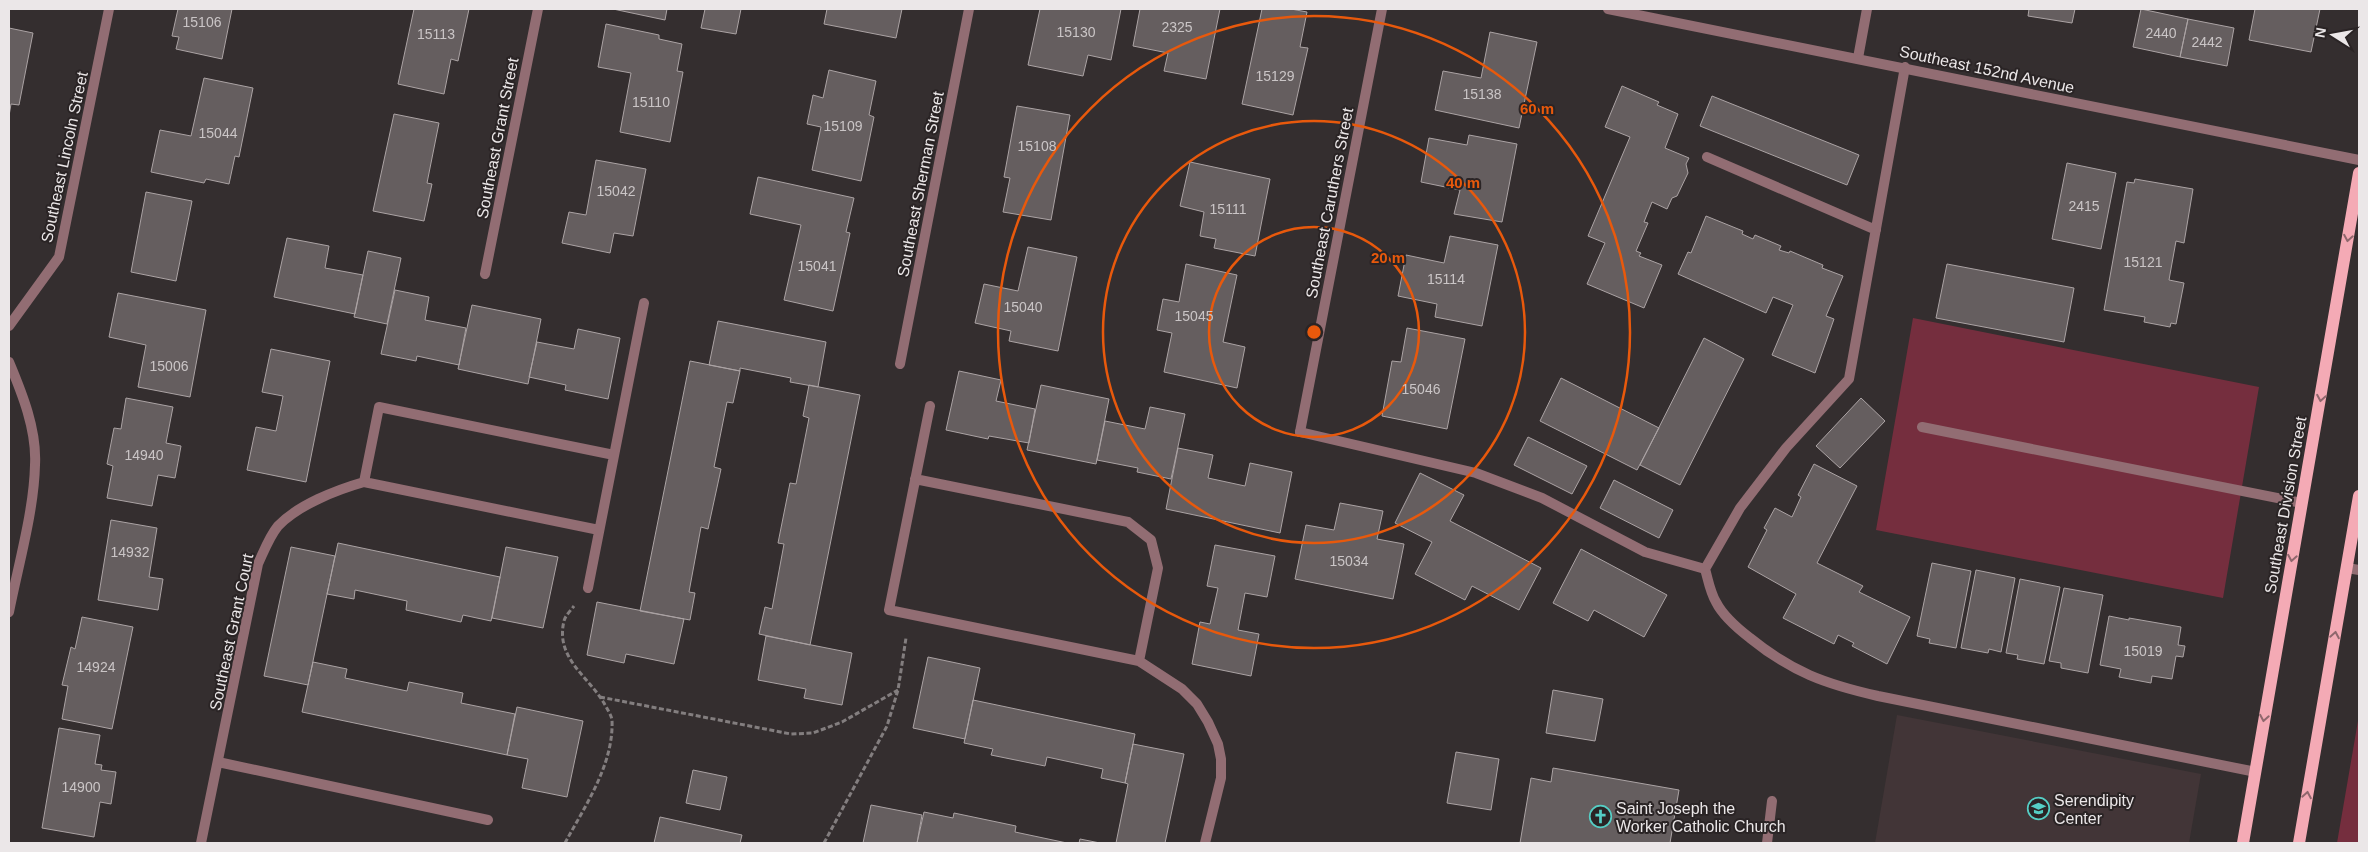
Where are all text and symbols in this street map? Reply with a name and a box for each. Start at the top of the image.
north arrow [2308,10,2358,60]
house number: 15106 [183,14,222,30]
house number: 2325 [1161,19,1193,35]
house number: 15130 [1057,24,1096,40]
house number: 2440 [2145,25,2177,41]
house number: 15113 [417,26,455,42]
text: N [2311,26,2329,39]
house number: 2442 [2191,34,2223,50]
street label: Southeast 152nd Avenue [1898,43,2076,96]
street label: Southeast Grant Street [474,56,522,220]
house number: 15129 [1256,68,1295,84]
street label: Southeast Lincoln Street [38,70,91,244]
house number: 15138 [1463,86,1502,102]
street label: Southeast Sherman Street [894,89,947,278]
house number: 15110 [632,94,670,110]
text: 60 m [1520,100,1554,117]
street label: Southeast Caruthers Street [1303,106,1356,300]
house number: 15109 [824,118,863,134]
house number: 15044 [199,125,238,141]
house number: 15108 [1018,138,1057,154]
text: 40 m [1446,174,1480,191]
house number: 15042 [597,183,636,199]
house number: 2415 [2068,198,2100,214]
house number: 15111 [1210,201,1247,217]
one-way arrow [2344,234,2354,242]
text: 20 m [1371,249,1405,266]
house number: 15121 [2124,254,2163,270]
house number: 15041 [798,258,837,274]
house number: 15114 [1427,271,1465,287]
house number: 15040 [1004,299,1043,315]
house number: 15045 [1175,308,1214,324]
centre of rings [1305,323,1323,341]
house number: 15006 [150,358,189,374]
house number: 15046 [1402,381,1441,397]
one-way arrow [2316,394,2326,403]
street label: Southeast Division Street [2262,415,2310,595]
house number: 14940 [125,447,164,463]
house number: 14932 [111,544,150,560]
street label: Southeast Grant Court [207,552,257,712]
house number: 15034 [1330,553,1369,569]
one-way arrow [2288,554,2298,563]
one-way arrow [2330,631,2340,640]
house number: 15019 [2124,643,2163,659]
house number: 14924 [77,659,116,675]
one-way arrow [2260,714,2270,723]
house number: 14900 [62,779,101,795]
one-way arrow [2302,791,2312,800]
place label: Serendipity Center [2054,792,2134,827]
school or university icon: Serendipity Center [2026,797,2050,821]
place label: Saint Joseph the Worker Catholic Church [1616,800,1786,835]
church icon: Saint Joseph the Worker Catholic Church [1588,805,1612,829]

